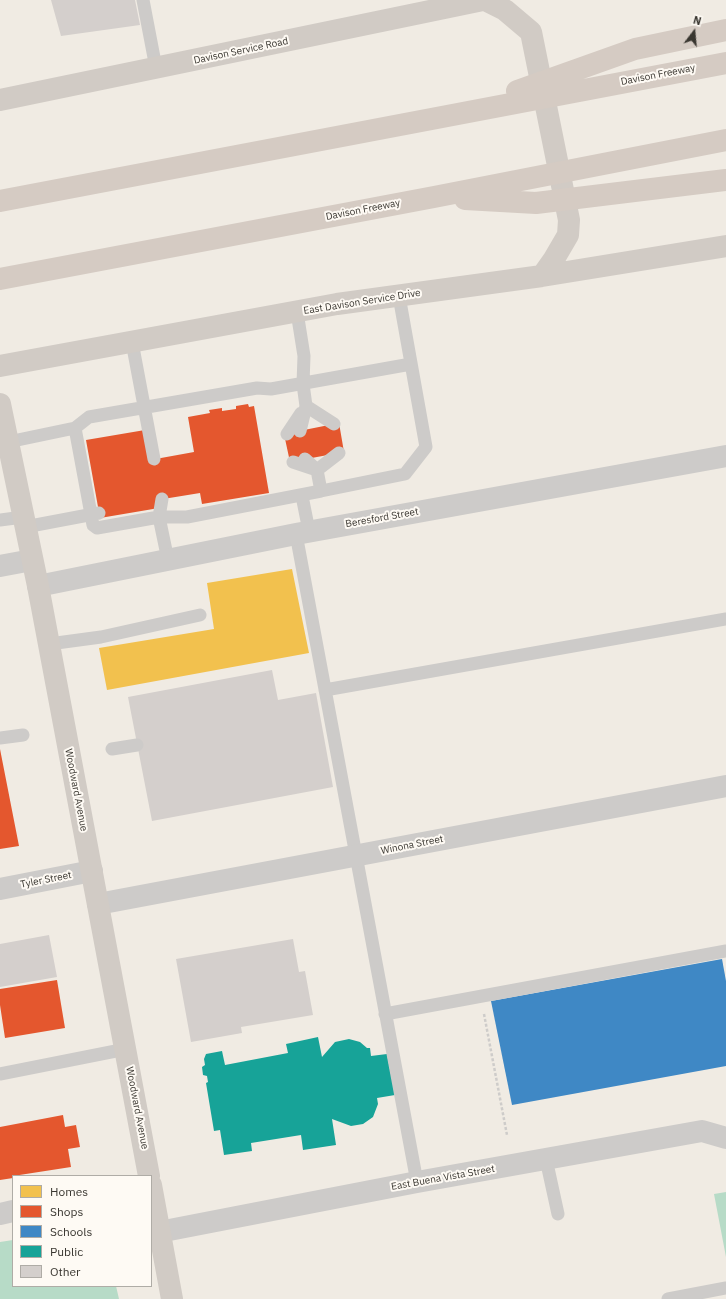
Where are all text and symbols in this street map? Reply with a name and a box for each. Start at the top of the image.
north arrow [674,12,714,52]
text: N [692,13,703,28]
street label: Davison Service Road [193,35,289,67]
street label: Davison Freeway [620,62,696,88]
street label: Davison Freeway [325,197,401,223]
street label: East Davison Service Drive [303,287,421,317]
street label: Beresford Street [345,506,419,530]
street label: Woodward Avenue [62,748,90,832]
street label: Winona Street [380,833,444,857]
street label: Tyler Street [19,869,73,891]
street label: Woodward Avenue [123,1066,151,1150]
street label: East Buena Vista Street [390,1163,496,1193]
legend [12,1175,152,1287]
text: Homes [50,1184,88,1199]
text: Shops [50,1204,83,1219]
text: Schools [50,1224,92,1239]
text: Public [50,1244,83,1259]
text: Other [50,1264,81,1279]

